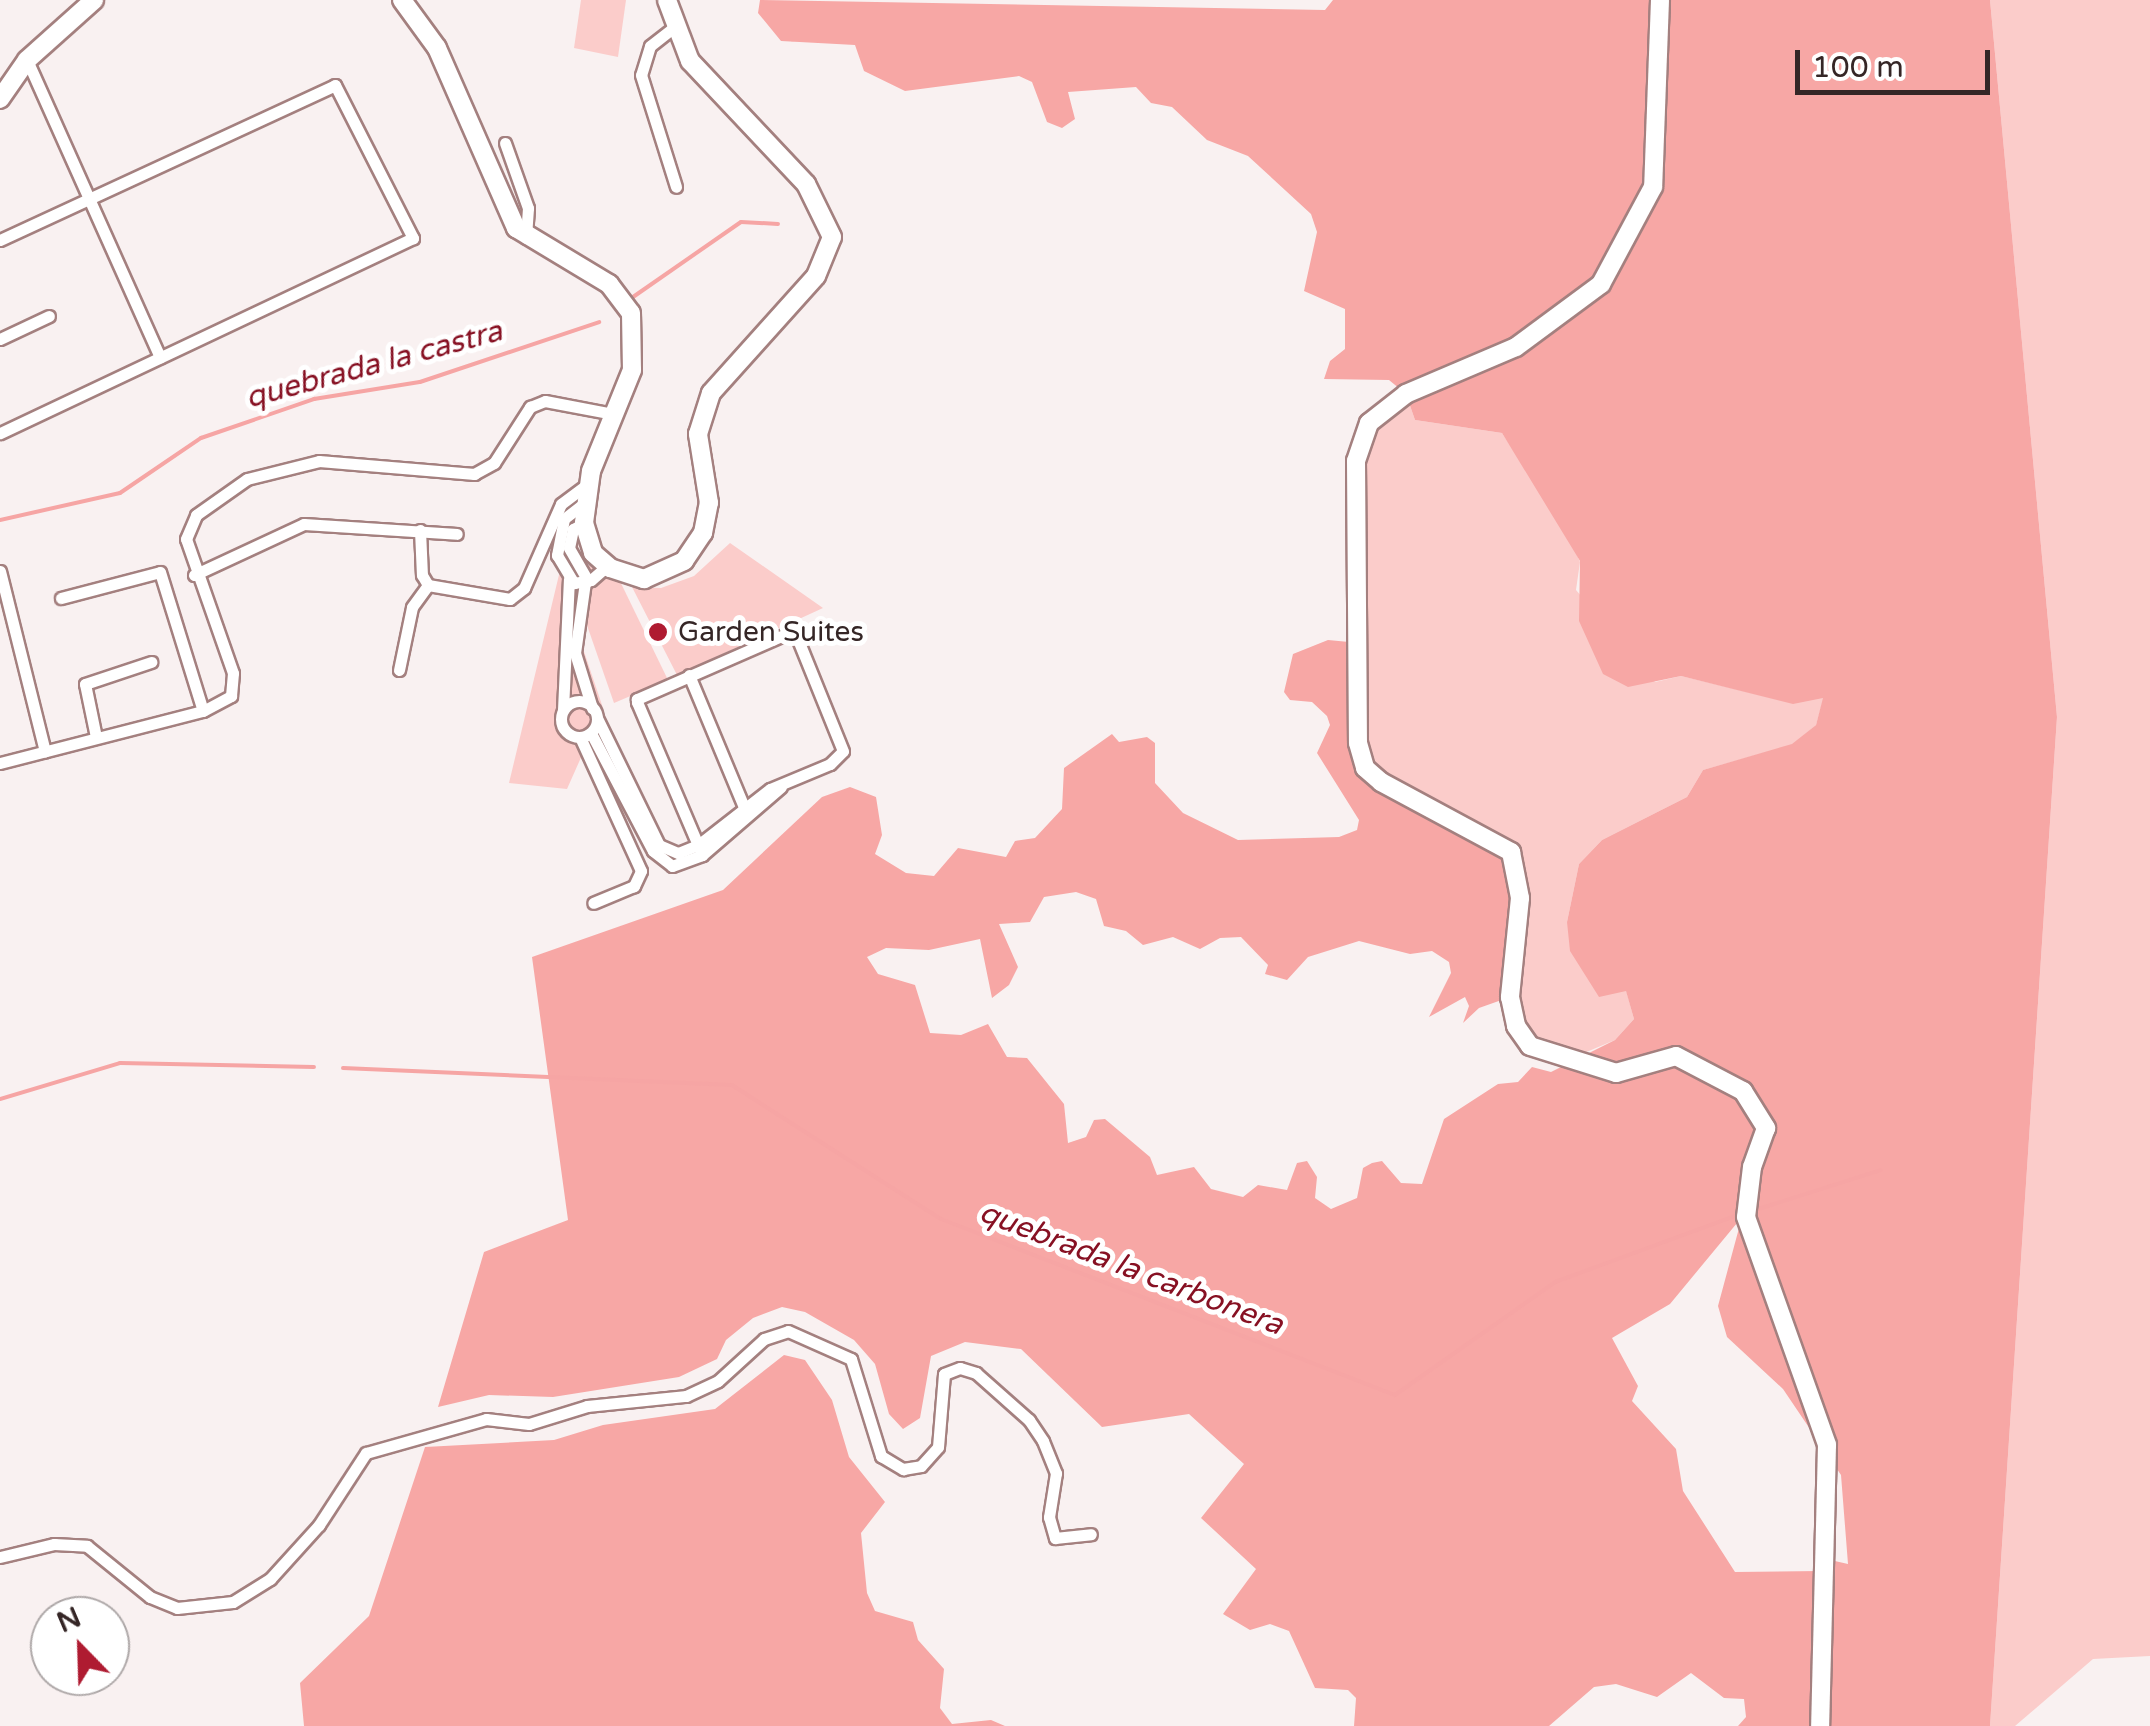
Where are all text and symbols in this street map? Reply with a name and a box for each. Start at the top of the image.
scale bar [1800,30,1995,92]
text: 100 m [1812,49,1904,86]
water label: quebrada la castra [242,313,506,417]
place label: Garden Suites [678,615,864,649]
marker: Garden Suites [647,621,669,643]
water label: quebrada la carbonera [974,1194,1288,1344]
north arrow [30,1596,130,1696]
text: N [52,1600,86,1640]

